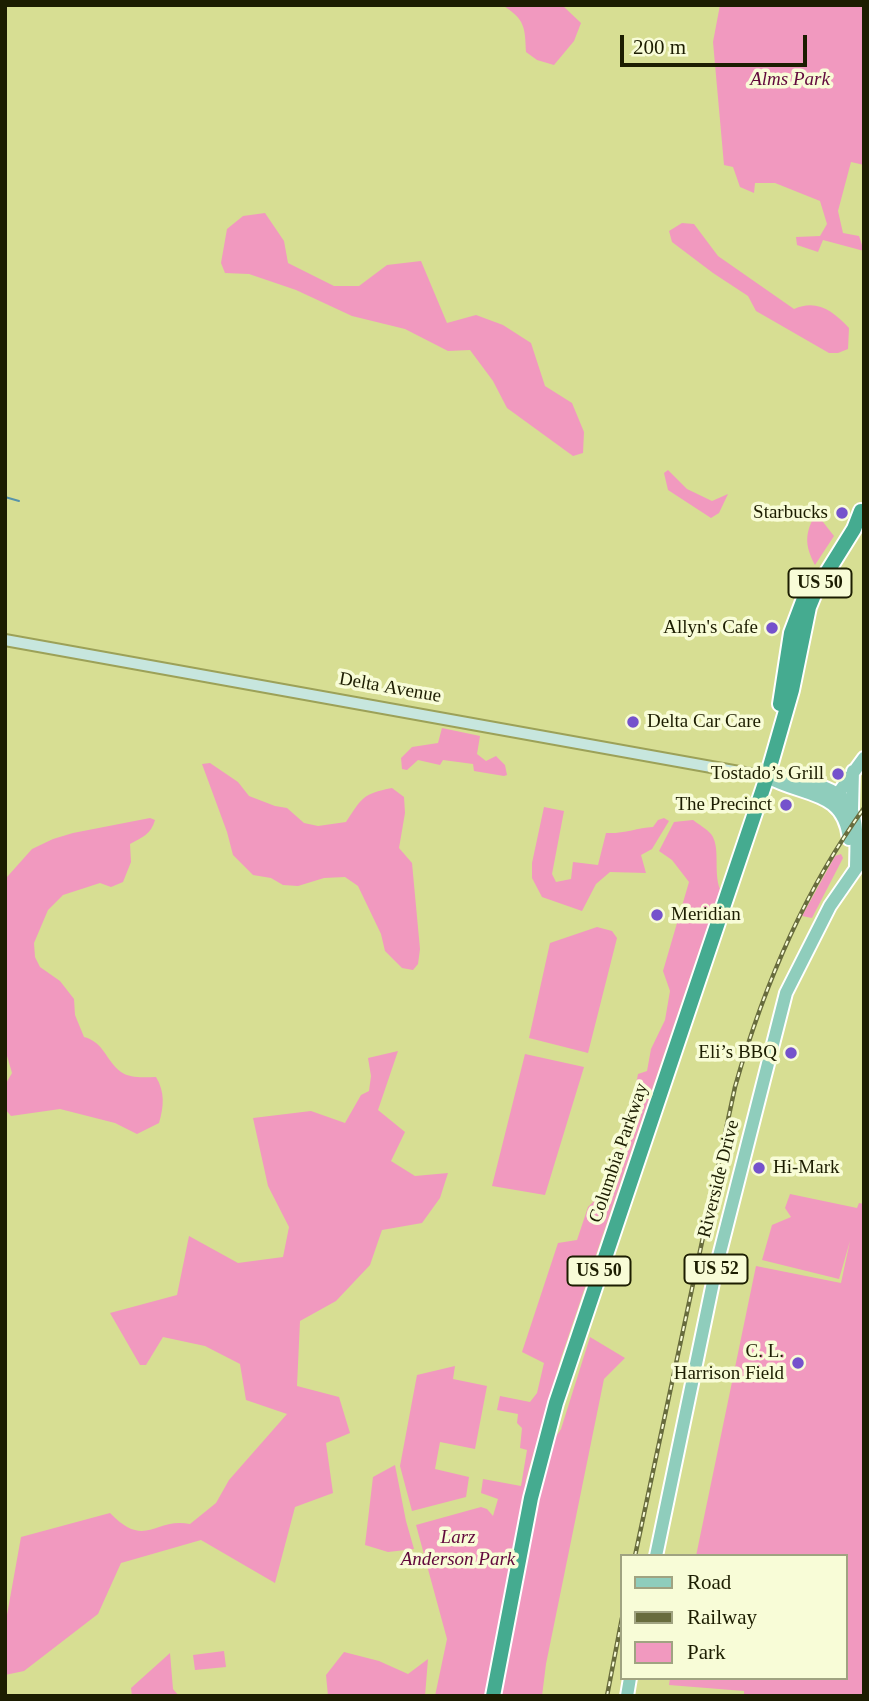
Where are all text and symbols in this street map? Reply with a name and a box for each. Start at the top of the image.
scale bar [624,21,811,65]
text: 200 m [633,35,686,59]
park label: Alms Park [750,69,830,91]
place label: Starbucks [753,502,828,524]
marker: Starbucks [834,505,850,521]
road number: US 50 [788,568,852,598]
place label: Allyn's Cafe [663,617,758,639]
marker: Allyn's Cafe [764,620,780,636]
street label: Delta Avenue [337,668,443,708]
place label: Delta Car Care [647,711,761,733]
marker: Delta Car Care [625,714,641,730]
place label: Tostado’s Grill [711,763,824,785]
marker: Tostado’s Grill [830,766,846,782]
place label: The Precinct [675,794,772,816]
marker: The Precinct [778,797,794,813]
place label: Meridian [671,904,741,926]
marker: Meridian [649,907,665,923]
place label: Eli’s BBQ [698,1042,777,1064]
marker: Eli’s BBQ [783,1045,799,1061]
street label: Columbia Parkway [584,1080,654,1226]
street label: Riverside Drive [693,1118,745,1240]
place label: Hi-Mark [773,1157,839,1179]
marker: Hi-Mark [751,1160,767,1176]
road number: US 52 [684,1254,748,1284]
road number: US 50 [568,1256,630,1286]
place label: C. L. Harrison Field [674,1341,784,1385]
marker: C. L. Harrison Field [790,1355,806,1371]
park label: Larz Anderson Park [401,1527,515,1571]
legend [620,1554,848,1680]
text: Road [687,1570,731,1594]
text: Railway [687,1605,757,1629]
text: Park [687,1640,726,1664]

